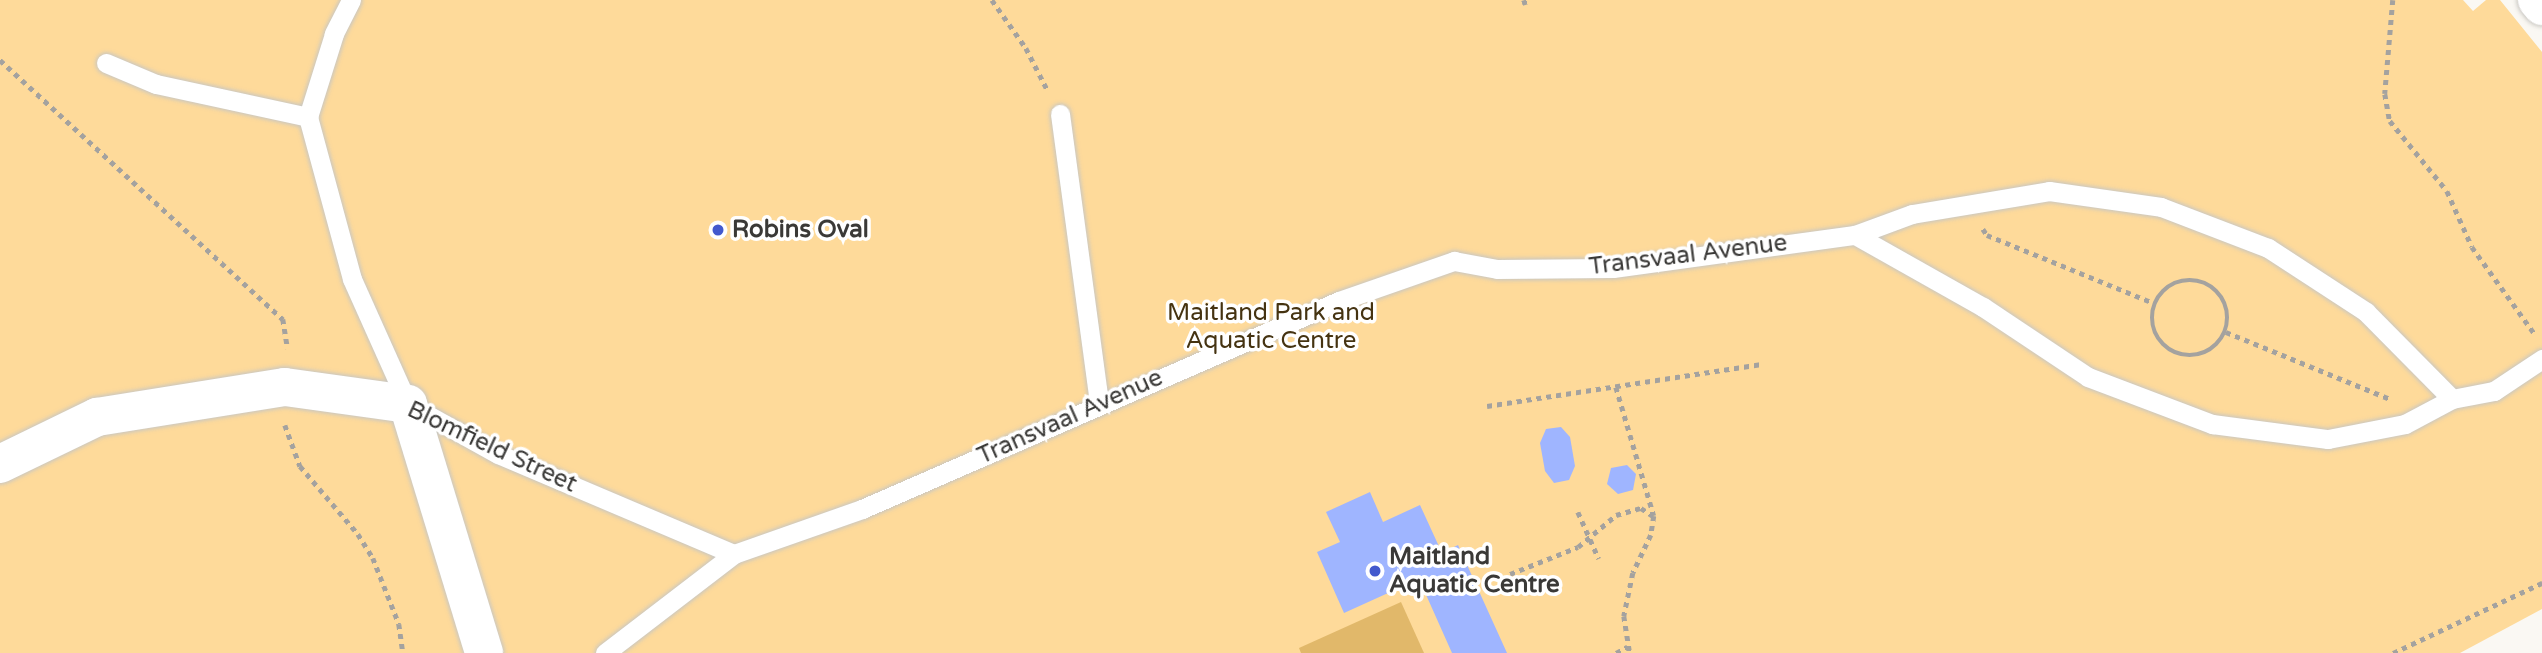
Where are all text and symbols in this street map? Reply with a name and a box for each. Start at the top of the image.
place label: Robins Oval [732,216,869,244]
marker: Robins Oval [710,222,726,238]
street label: Transvaal Avenue [1587,229,1789,281]
park label: Maitland Park and Aquatic Centre [1167,299,1375,355]
street label: Transvaal Avenue [973,363,1167,471]
street label: Blomfield Street [403,395,581,499]
place label: Maitland Aquatic Centre [1389,543,1560,599]
marker: Maitland Aquatic Centre [1367,563,1383,579]

